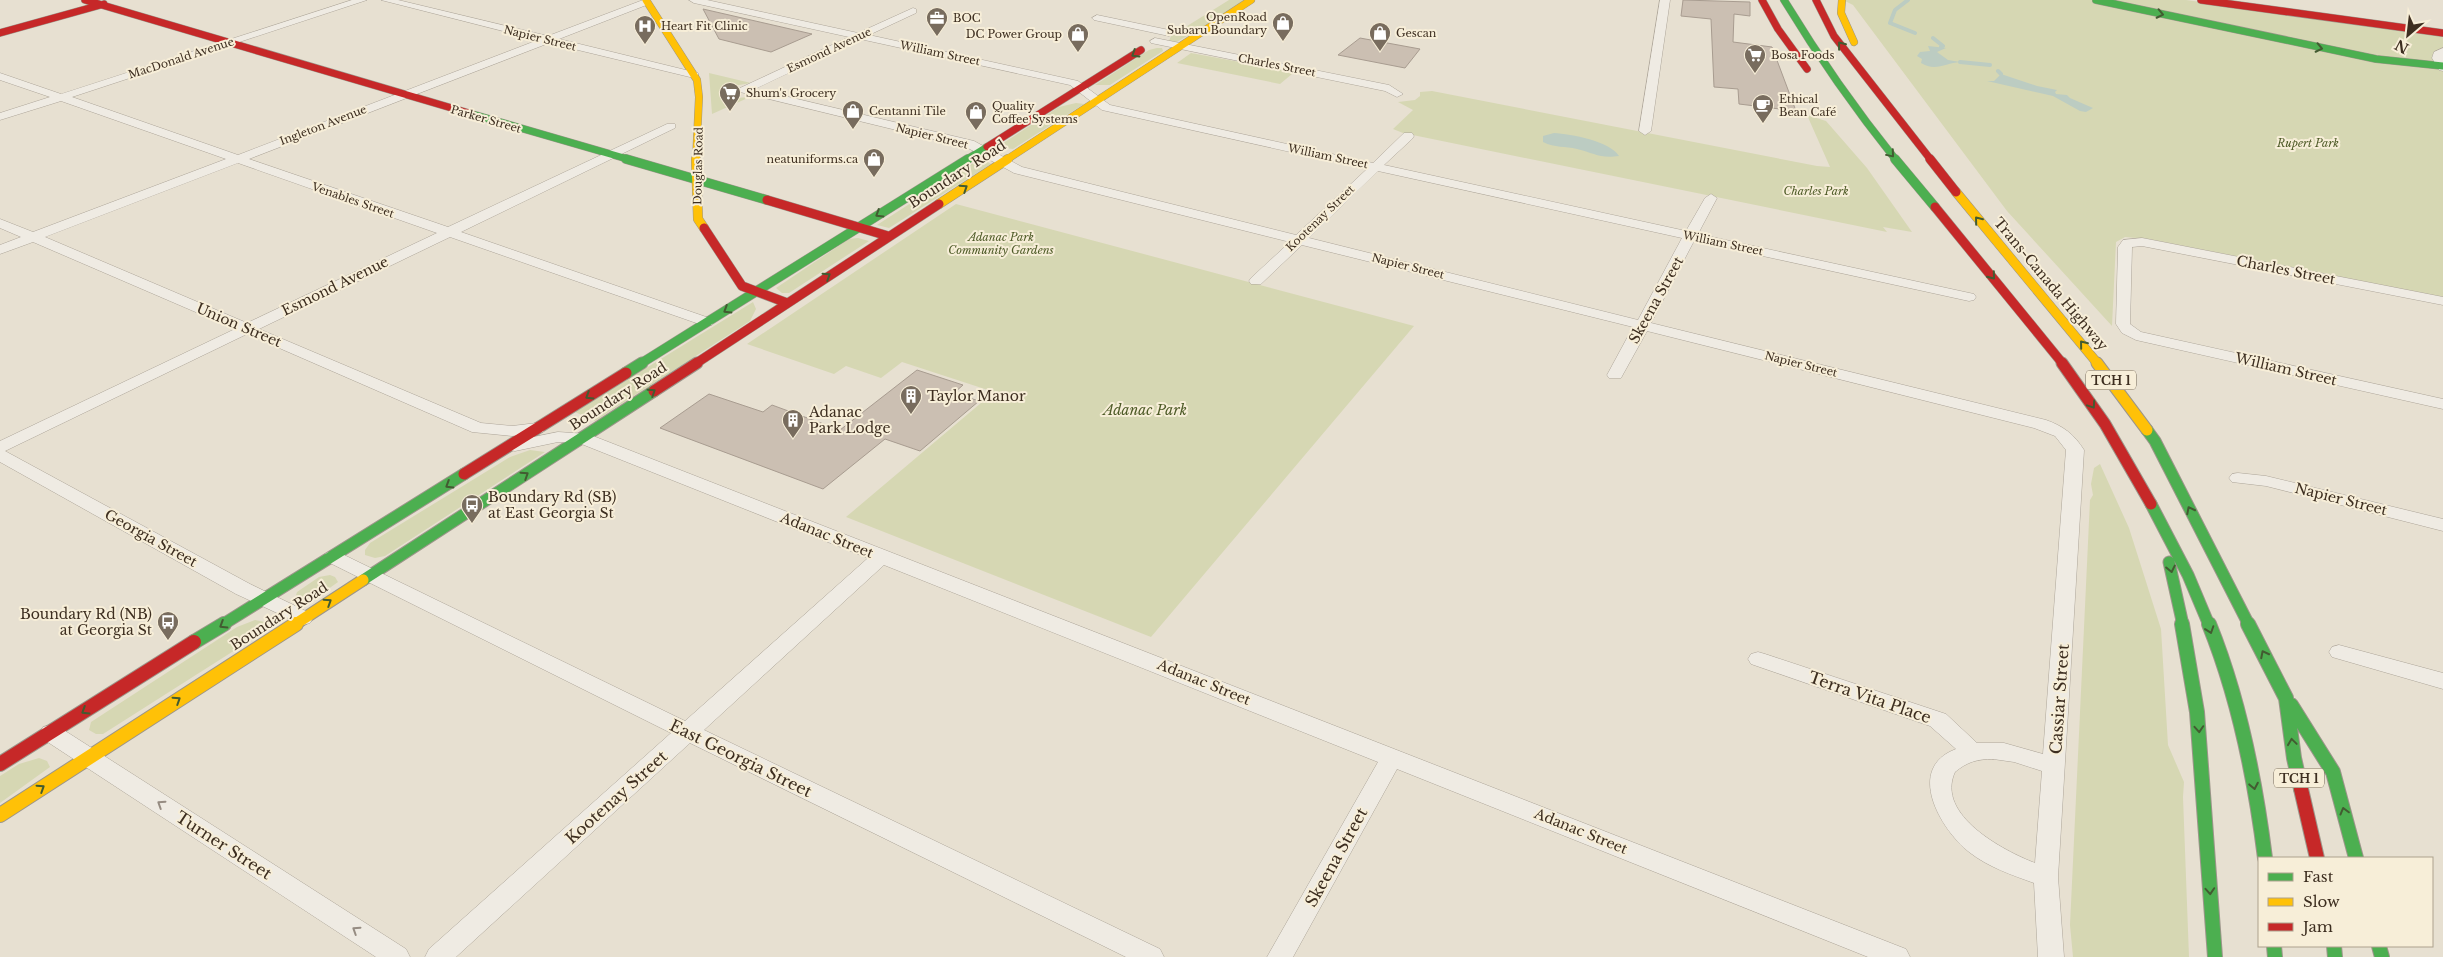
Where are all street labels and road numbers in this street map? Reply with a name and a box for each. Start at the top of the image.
street label: Napier Street [502,22,579,54]
street label: Esmond Avenue [785,24,873,76]
street label: MacDonald Avenue [126,34,236,82]
street label: William Street [898,37,982,69]
street label: Charles Street [1237,51,1318,80]
street label: Ingleton Avenue [277,102,369,148]
street label: Parker Street [449,102,524,136]
street label: Napier Street [894,120,971,152]
street label: Douglas Road [690,126,706,205]
street label: Boundary Road [905,135,1010,212]
street label: William Street [1286,140,1370,172]
street label: Venables Street [309,179,397,221]
street label: Kootenay Street [1283,181,1358,254]
street label: Trans-Canada Highway [1990,214,2112,354]
street label: William Street [1681,227,1765,259]
street label: Napier Street [1370,250,1447,282]
street label: Esmond Avenue [279,252,391,320]
street label: Charles Street [2235,252,2338,289]
street label: Skeena Street [1625,253,1688,347]
street label: Union Street [194,299,285,351]
street label: Napier Street [1763,348,1840,380]
street label: William Street [2232,348,2339,390]
street label: Boundary Road [566,357,671,434]
road number: TCH 1 [2086,370,2136,390]
street label: Napier Street [2293,479,2390,519]
street label: Georgia Street [102,505,201,571]
street label: Adanac Street [777,508,877,562]
street label: Boundary Road [227,577,332,654]
street label: Cassiar Street [2045,643,2073,755]
street label: Adanac Street [1154,655,1254,709]
street label: Terra Vita Place [1806,667,1934,727]
street label: East Georgia Street [666,715,816,801]
street label: Kootenay Street [561,746,671,848]
road number: TCH 1 [2274,768,2324,788]
street label: Skeena Street [1301,804,1371,910]
street label: Adanac Street [1531,804,1631,858]
street label: Turner Street [172,807,276,883]

